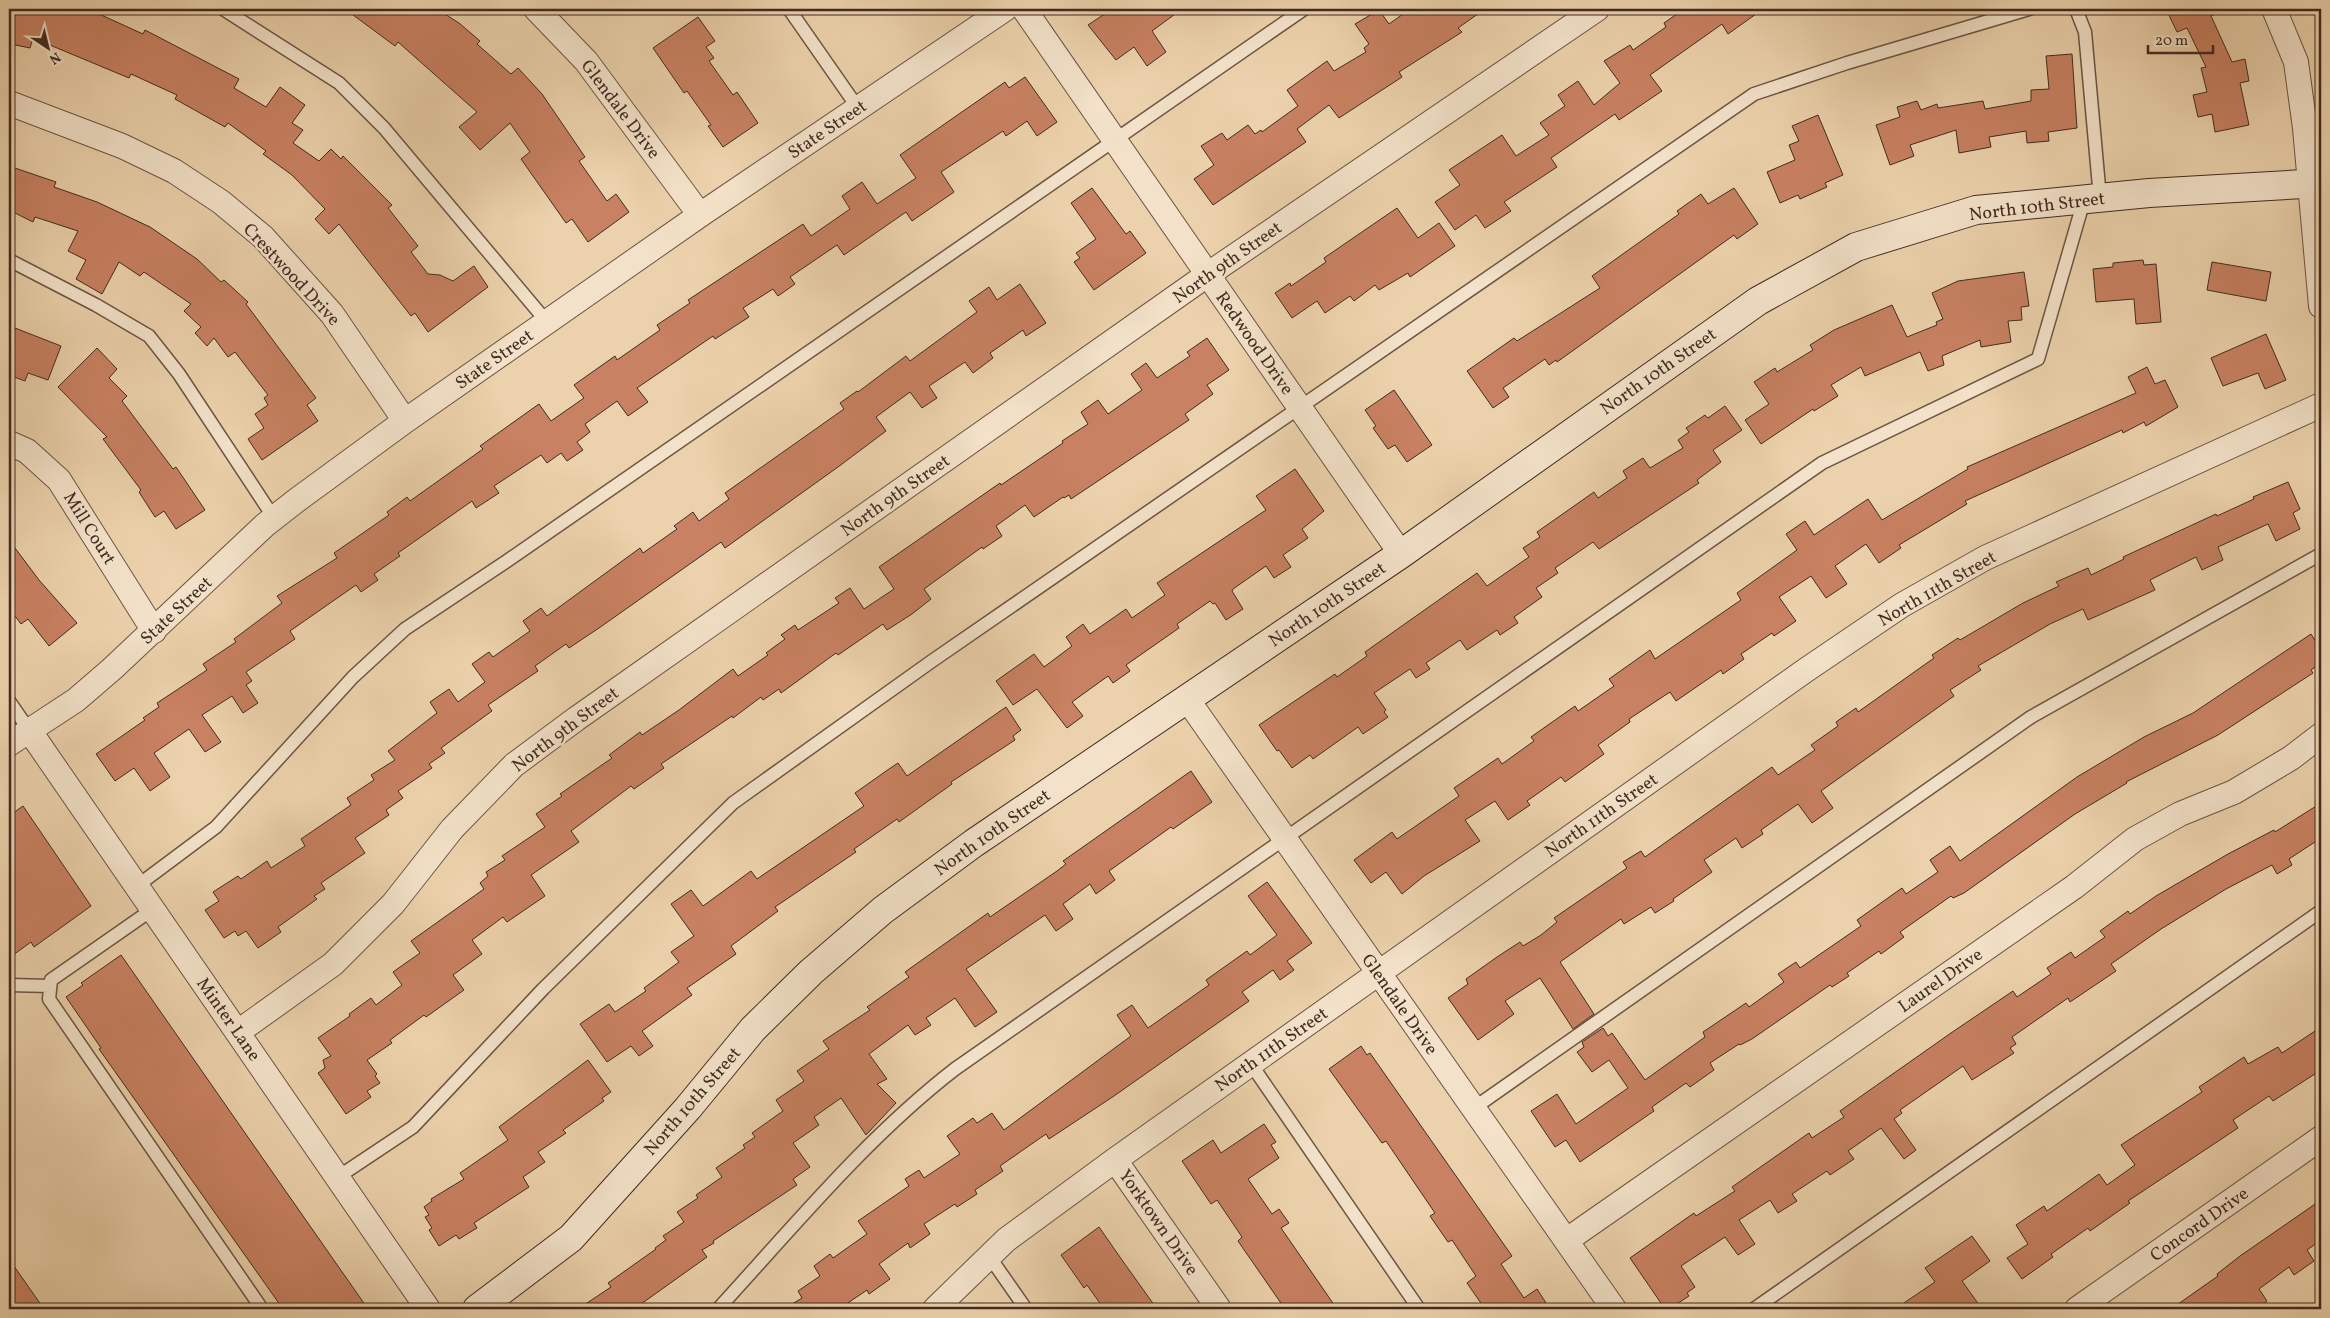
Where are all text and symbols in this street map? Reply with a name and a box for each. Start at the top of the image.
north arrow [22,22,72,72]
scale bar [2148,22,2212,54]
text: 20 m [2155,31,2188,52]
text: N [45,47,64,68]
street label: Glendale Drive [574,55,665,165]
street label: State Street [783,95,872,166]
street label: North 10th Street [1968,187,2107,228]
street label: North 9th Street [1168,216,1288,310]
street label: Crestwood Drive [237,218,345,332]
street label: Redwood Drive [1209,287,1299,401]
street label: North 10th Street [1596,323,1722,422]
street label: State Street [451,324,539,396]
street label: North 9th Street [836,449,956,543]
street label: Mill Court [56,487,121,570]
street label: North 11th Street [1874,545,2002,633]
street label: North 10th Street [1264,557,1392,654]
street label: State Street [135,571,219,651]
street label: North 9th Street [507,682,625,779]
street label: North 11th Street [1540,768,1663,865]
street label: North 10th Street [930,784,1056,883]
street label: Laurel Drive [1893,943,1988,1020]
street label: Glendale Drive [1355,949,1443,1061]
street label: Minter Lane [190,973,266,1067]
street label: North 11th Street [1210,1002,1333,1099]
street label: North 10th Street [639,1042,747,1162]
street label: Yorktown Drive [1112,1165,1204,1281]
street label: Concord Drive [2146,1182,2254,1268]

